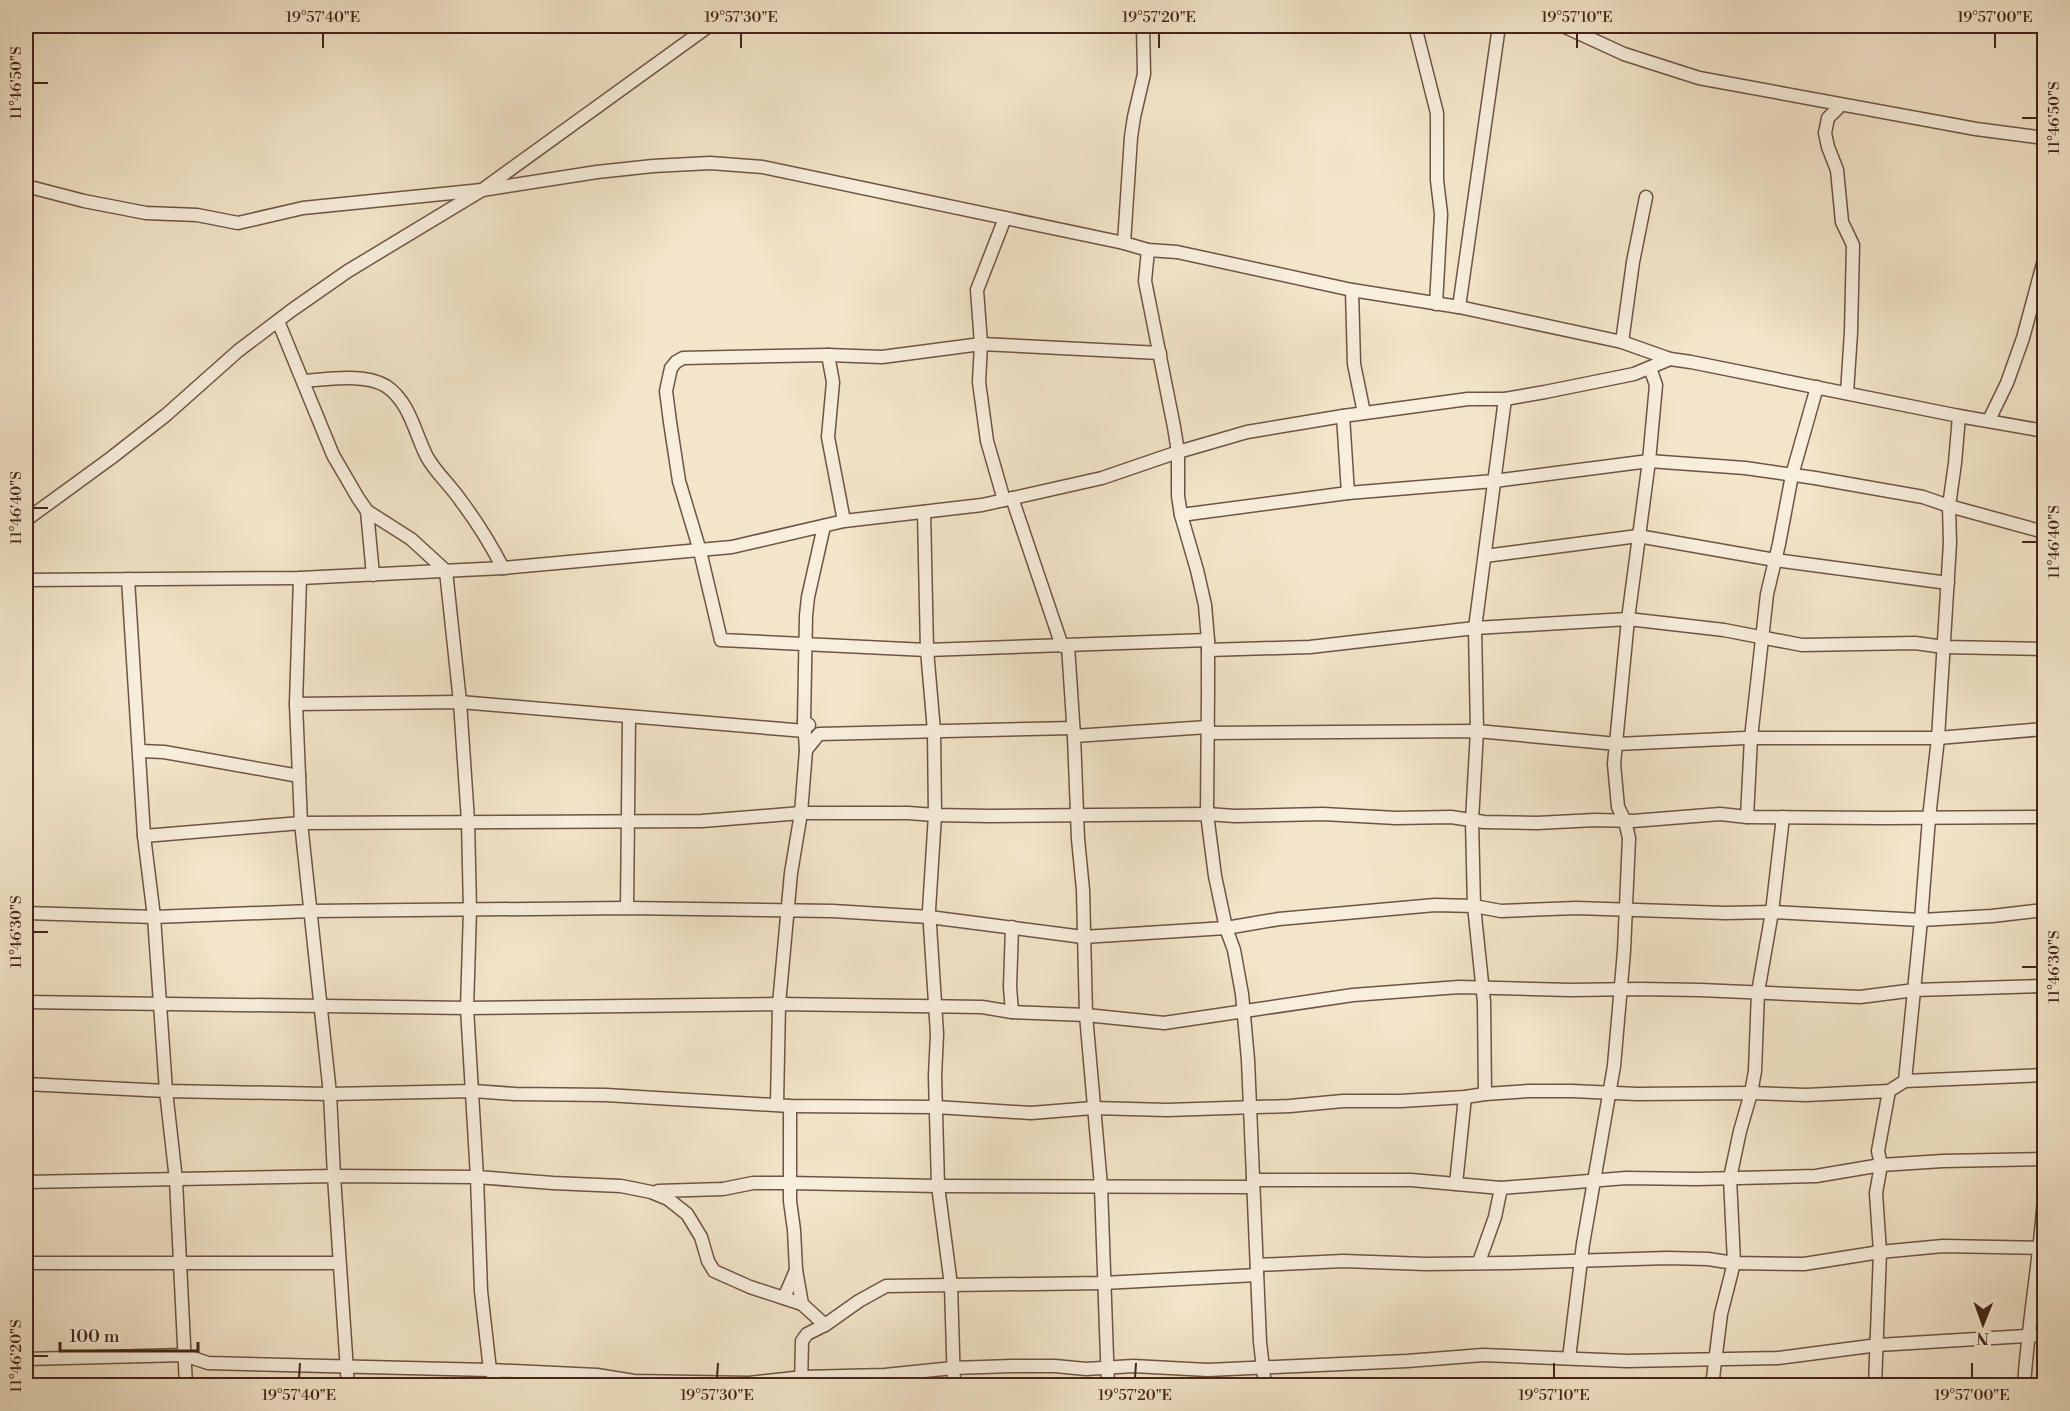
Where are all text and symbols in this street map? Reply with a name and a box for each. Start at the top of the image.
text: 19°57'40"E [286,8,360,27]
text: 19°57'30"E [704,8,778,27]
text: 19°57'20"E [1122,8,1196,27]
text: 19°57'10"E [1541,8,1613,27]
text: 19°57'00"E [1957,8,2033,27]
text: 11°46'50"S [7,47,26,119]
text: 11°46'50"S [2045,82,2064,154]
text: 11°46'40"S [7,471,26,545]
text: 11°46'40"S [2045,505,2064,579]
text: 11°46'30"S [7,896,26,969]
text: 11°46'30"S [2045,931,2064,1004]
north arrow [1953,1294,2013,1354]
scale bar [60,1315,198,1353]
text: 11°46'20"S [7,1319,26,1393]
text: 100 m [69,1325,120,1348]
text: N [1976,1328,1989,1348]
text: 19°57'40"E [262,1386,336,1405]
text: 19°57'30"E [680,1386,754,1405]
text: 19°57'20"E [1098,1386,1172,1405]
text: 19°57'10"E [1518,1386,1590,1405]
text: 19°57'00"E [1934,1386,2010,1405]

